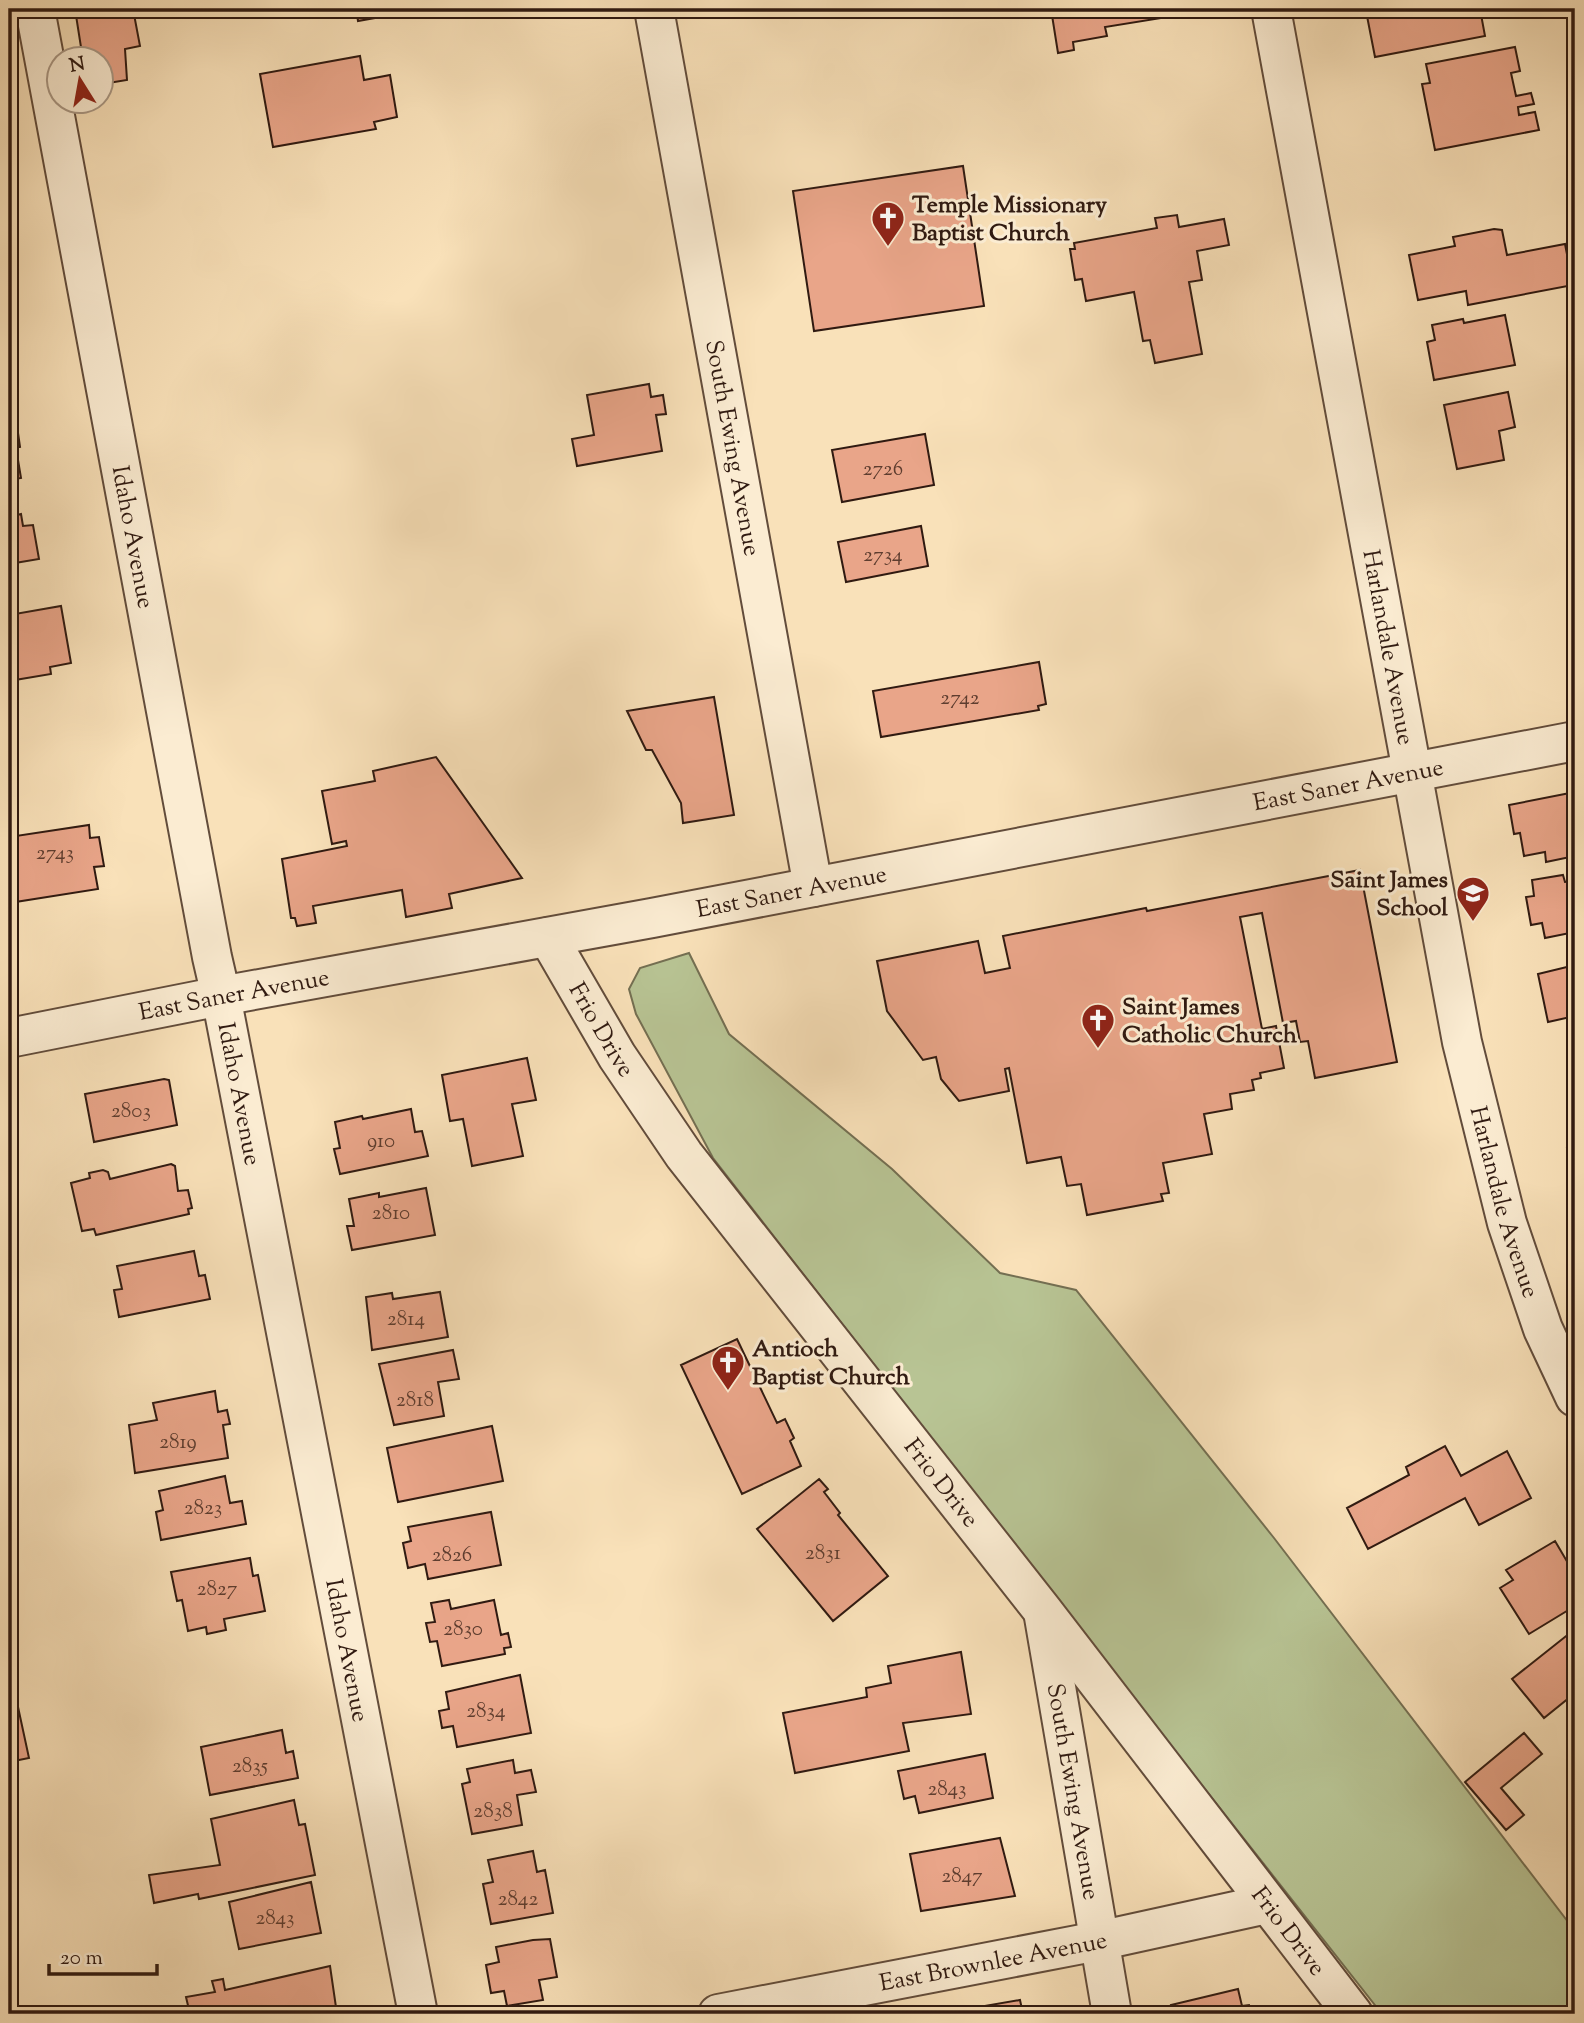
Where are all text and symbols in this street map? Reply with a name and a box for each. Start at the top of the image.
north arrow [46,46,116,116]
text: N [67,51,87,80]
place label: Temple Missionary Baptist Church [912,189,1107,251]
church icon: Temple Missionary Baptist Church [869,199,907,248]
street label: South Ewing Avenue [695,337,768,559]
house number: 2726 [863,455,903,485]
street label: Idaho Avenue [102,463,162,612]
house number: 2734 [863,541,903,571]
street label: Harlandale Avenue [1352,547,1422,748]
house number: 2742 [940,684,980,714]
street label: East Saner Avenue [1250,752,1447,821]
house number: 2743 [36,839,74,869]
street label: East Saner Avenue [694,858,890,928]
place label: Saint James School [1330,864,1448,926]
school or university icon: Saint James School [1454,874,1492,923]
street label: East Saner Avenue [136,962,332,1031]
street label: Frio Drive [559,977,642,1085]
place label: Saint James Catholic Church [1122,991,1298,1053]
church icon: Saint James Catholic Church [1079,1001,1117,1050]
street label: Idaho Avenue [208,1020,268,1168]
house number: 2803 [111,1097,151,1127]
street label: Harlandale Avenue [1460,1103,1546,1303]
house number: 910 [367,1127,395,1157]
house number: 2810 [372,1199,410,1229]
house number: 2814 [387,1305,425,1335]
place label: Antioch Baptist Church [752,1333,911,1395]
church icon: Antioch Baptist Church [709,1343,747,1392]
house number: 2818 [396,1386,434,1416]
house number: 2819 [159,1428,197,1458]
street label: Frio Drive [895,1432,986,1535]
house number: 2823 [184,1494,222,1524]
house number: 2831 [805,1539,841,1569]
house number: 2826 [432,1541,472,1571]
house number: 2827 [197,1575,238,1605]
street label: Idaho Avenue [315,1576,376,1725]
house number: 2830 [443,1615,483,1645]
street label: South Ewing Avenue [1037,1681,1107,1903]
house number: 2834 [466,1697,506,1727]
house number: 2835 [232,1752,268,1782]
house number: 2843 [927,1775,967,1805]
house number: 2838 [473,1797,513,1827]
house number: 2847 [941,1862,983,1892]
street label: Frio Drive [1242,1880,1333,1984]
house number: 2842 [498,1885,538,1915]
house number: 2843 [255,1904,295,1934]
street label: East Brownlee Avenue [877,1924,1111,2002]
scale bar [49,1932,158,1976]
text: 20 m [60,1944,103,1974]

